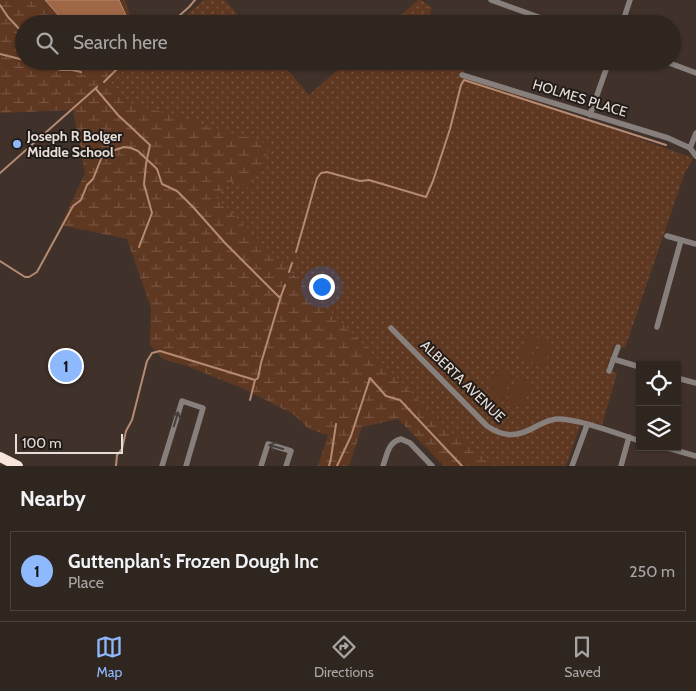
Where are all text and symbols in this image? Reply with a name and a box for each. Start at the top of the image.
search box [15,15,681,70]
icon: search [33,29,61,57]
text: Search here [73,31,167,54]
street label: HOLMES PLACE [531,75,630,121]
place label: Joseph R Bolger Middle School [26,127,122,161]
marker: Joseph R Bolger Middle School [11,138,23,150]
your location [309,274,335,300]
street label: ALBERTA AVENUE [417,336,509,426]
pin: 1 [50,347,82,385]
map controls [636,361,681,451]
button: locate [636,361,681,406]
button: layers [636,406,681,451]
one-way arrow [172,412,182,428]
scale bar [15,431,122,454]
text: 100 m [22,434,62,452]
one-way arrow [269,441,285,451]
text: Nearby [20,486,86,511]
text: Guttenplan's Frozen Dough Inc [68,550,318,573]
text: 1 [34,562,40,581]
text: 250 m [629,562,675,581]
text: Place [68,573,104,592]
tab: Map [95,633,123,681]
tab: Directions [314,633,374,681]
tab: Saved [564,633,601,681]

